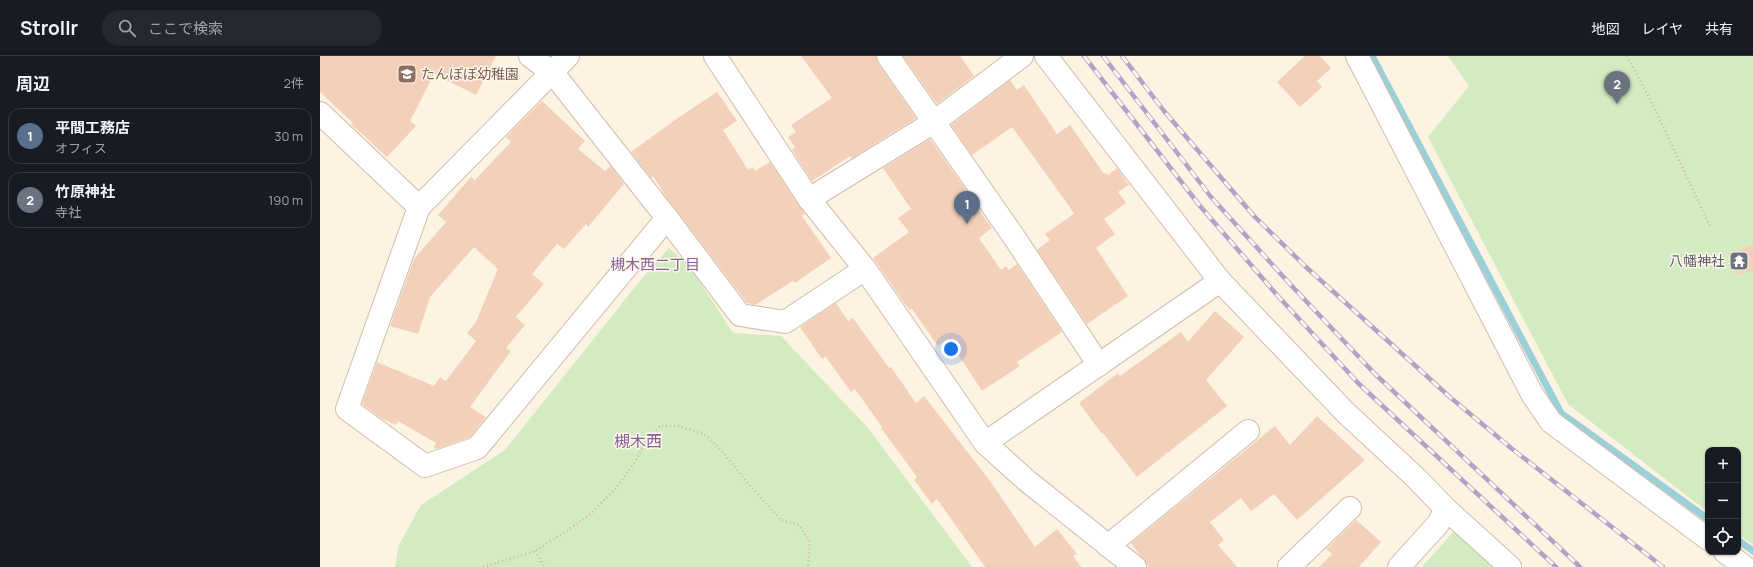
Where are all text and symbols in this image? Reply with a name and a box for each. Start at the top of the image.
search box [102,10,382,46]
text: Strollr [20,15,78,41]
icon: search [116,17,138,39]
text: ここで検索 [148,18,223,39]
text: 地図 [1591,19,1619,38]
text: レイヤ [1641,19,1683,38]
text: 共有 [1705,19,1733,38]
school or university icon: たんぽぽ幼稚園 [396,63,418,85]
place label: たんぽぽ幼稚園 [421,64,519,83]
pin: 2 [1604,71,1630,104]
text: 周辺 [16,72,50,95]
text: 2件 [284,74,304,92]
text: 平間工務店 [55,117,130,138]
text: 1 [27,127,33,145]
text: 30 m [274,127,303,145]
text: オフィス [55,139,107,157]
text: 竹原神社 [55,181,115,202]
text: 2 [26,191,34,209]
text: 190 m [268,191,303,209]
pin: 1 [954,191,980,224]
text: 寺社 [55,203,81,221]
temple icon: 八幡神社 [1728,250,1750,272]
place label: 八幡神社 [1669,251,1725,270]
district label: 槻木西二丁目 [610,254,700,275]
your location [941,339,961,359]
district label: 槻木西 [614,430,662,452]
map controls [1705,447,1741,555]
button: + [1705,447,1741,483]
button: − [1705,483,1741,519]
button: locate [1705,519,1741,555]

